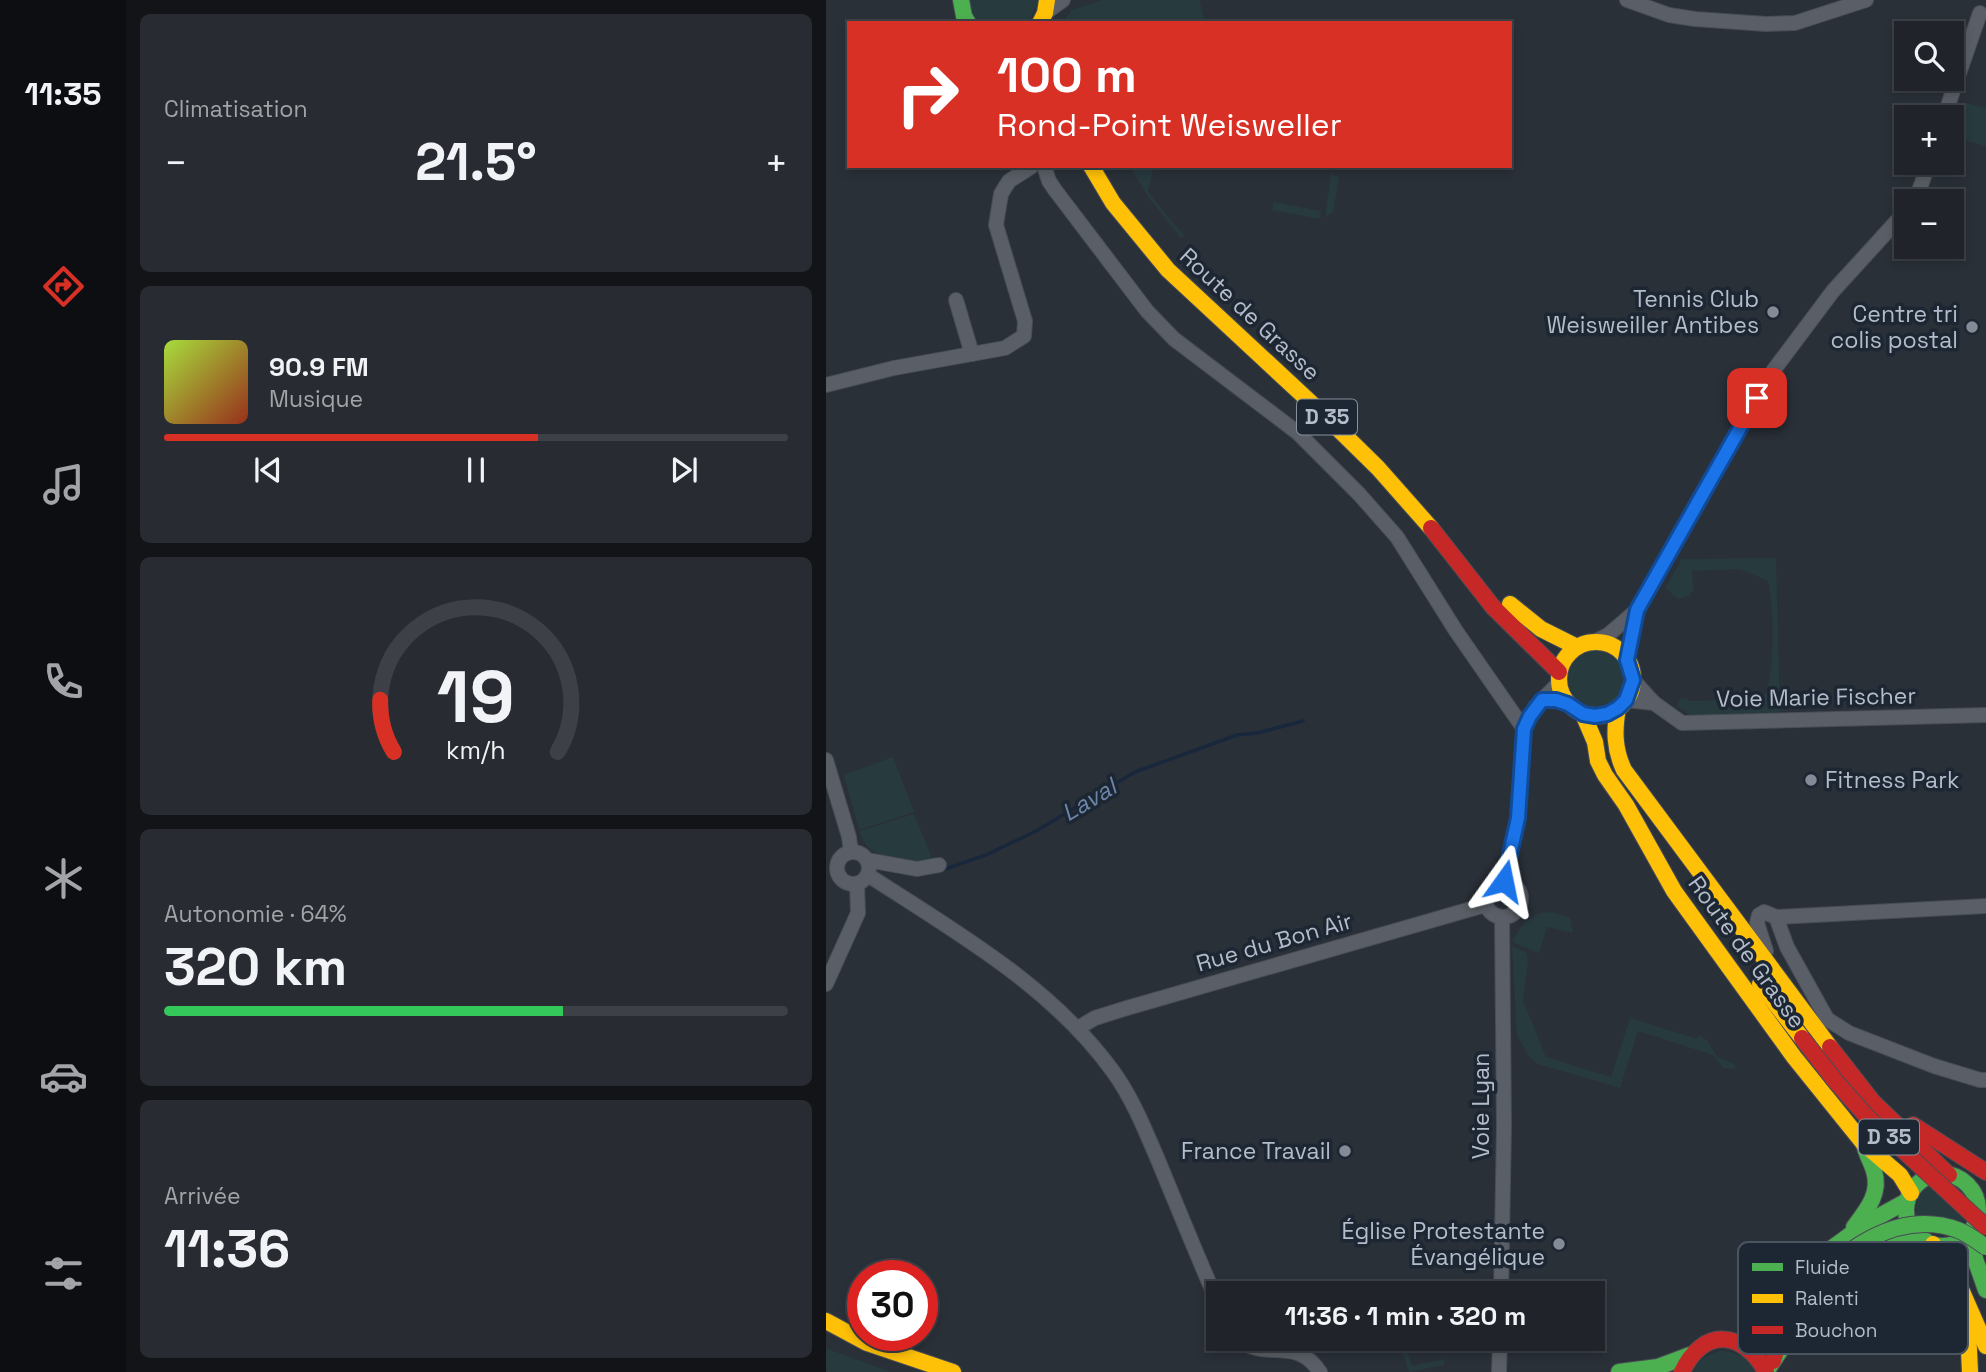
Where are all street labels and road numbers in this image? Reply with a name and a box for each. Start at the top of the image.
street label: Route de Grasse [1173,241,1327,387]
road number: D 35 [1297,400,1357,434]
street label: Voie Marie Fischer [1716,680,1916,714]
street label: Route de Grasse [1682,870,1812,1034]
street label: Rue du Bon Air [1193,905,1355,979]
street label: Voie Lyan [1466,1053,1496,1159]
road number: D 35 [1859,1120,1919,1154]

